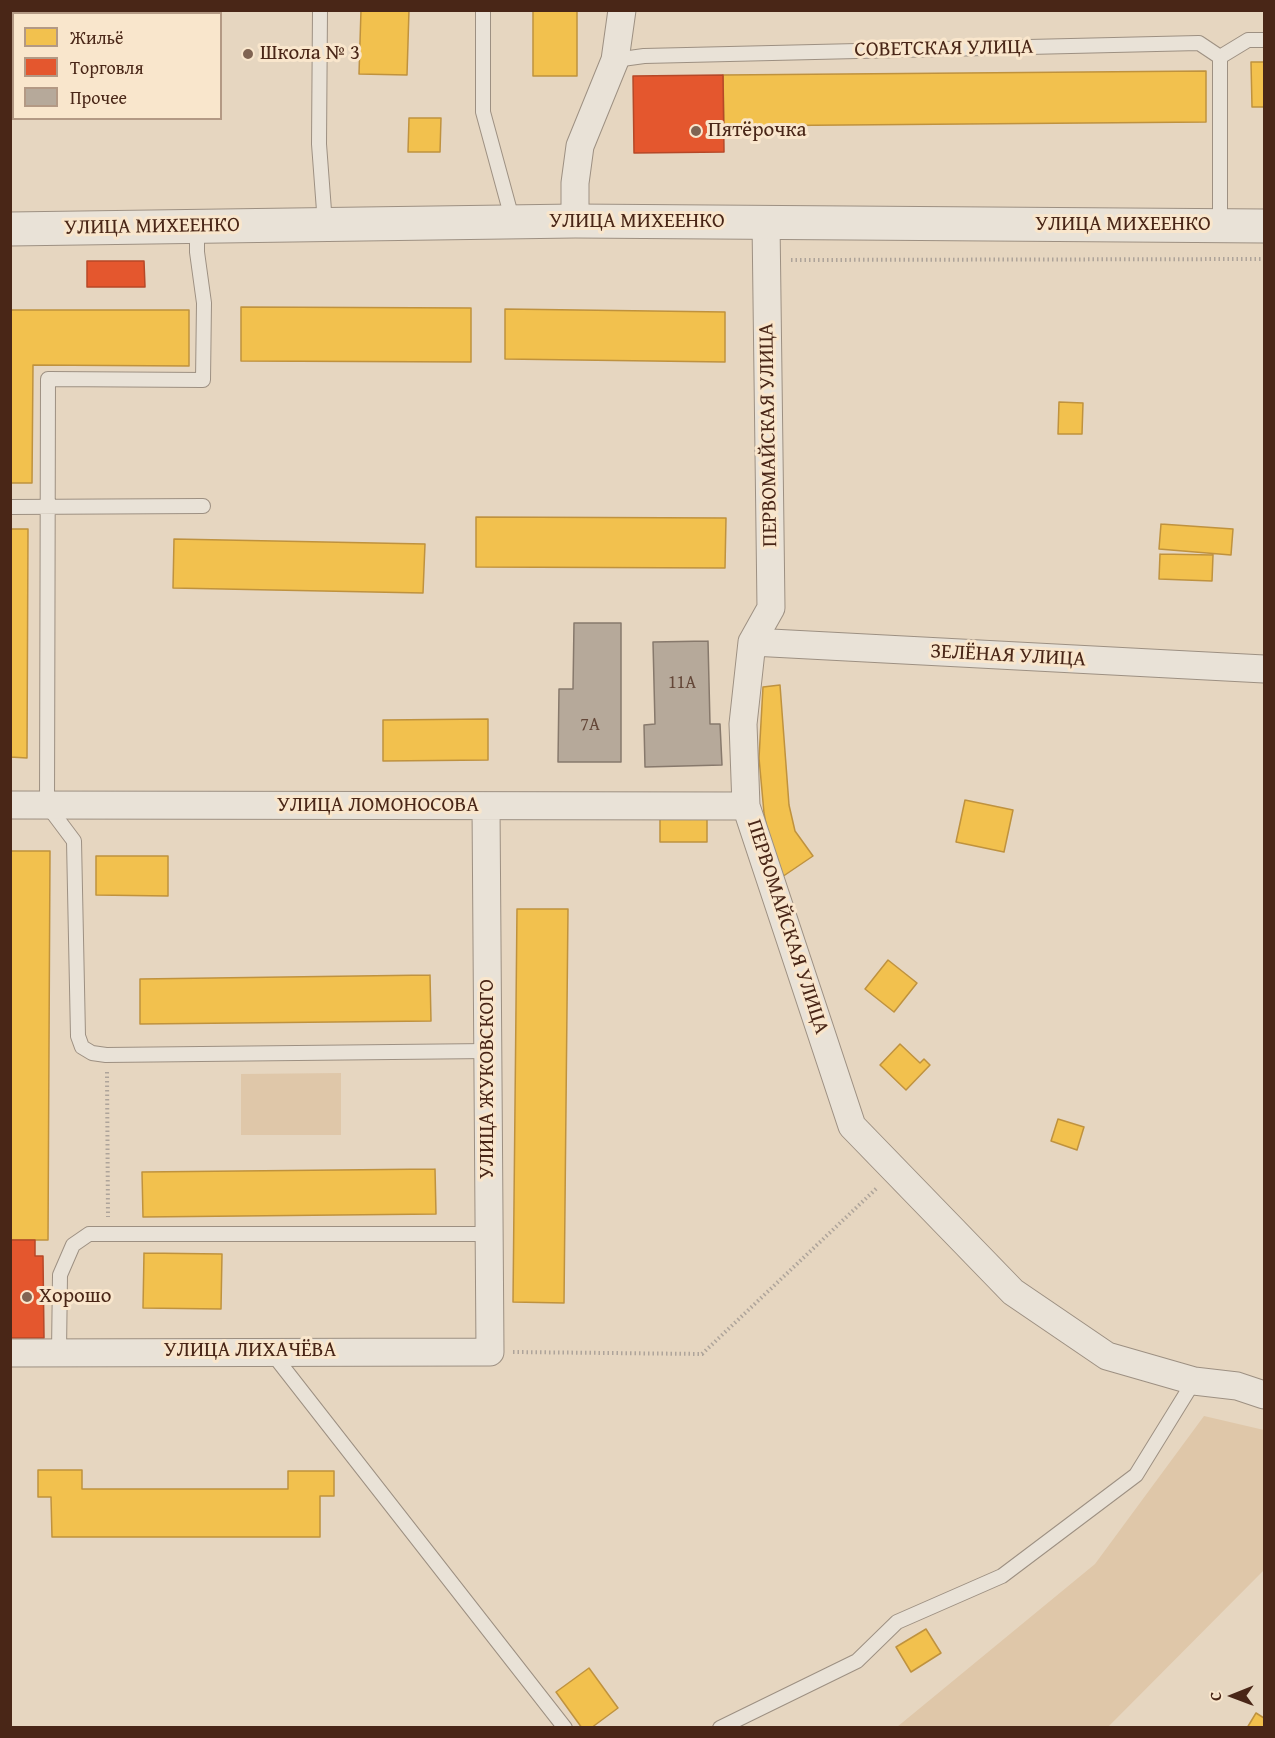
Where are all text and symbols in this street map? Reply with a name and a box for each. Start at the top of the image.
legend [12,12,222,120]
text: Жильё [70,24,124,51]
street label: СОВЕТСКАЯ УЛИЦА [854,35,1034,63]
place label: Школа № 3 [260,41,360,67]
marker: Школа № 3 [241,47,255,61]
text: Торговля [70,54,144,81]
text: Прочее [70,84,127,111]
place label: Пятёрочка [708,118,806,144]
marker: Пятёрочка [689,124,703,138]
street label: УЛИЦА МИХЕЕНКО [549,209,725,235]
street label: УЛИЦА МИХЕЕНКО [1035,212,1211,238]
street label: УЛИЦА МИХЕЕНКО [64,213,240,241]
street label: ПЕРВОМАЙСКАЯ УЛИЦА [754,323,784,547]
street label: ЗЕЛЁНАЯ УЛИЦА [930,639,1086,673]
house number: 11А [668,672,696,694]
house number: 7А [580,714,600,736]
street label: УЛИЦА ЛОМОНОСОВА [277,793,479,819]
street label: ПЕРВОМАЙСКАЯ УЛИЦА [740,817,834,1037]
street label: УЛИЦА ЖУКОВСКОГО [475,979,501,1179]
place label: Хорошо [39,1284,111,1310]
marker: Хорошо [20,1290,34,1304]
street label: УЛИЦА ЛИХАЧЁВА [164,1338,336,1364]
north arrow [1203,1666,1263,1726]
text: С [1203,1692,1227,1701]

